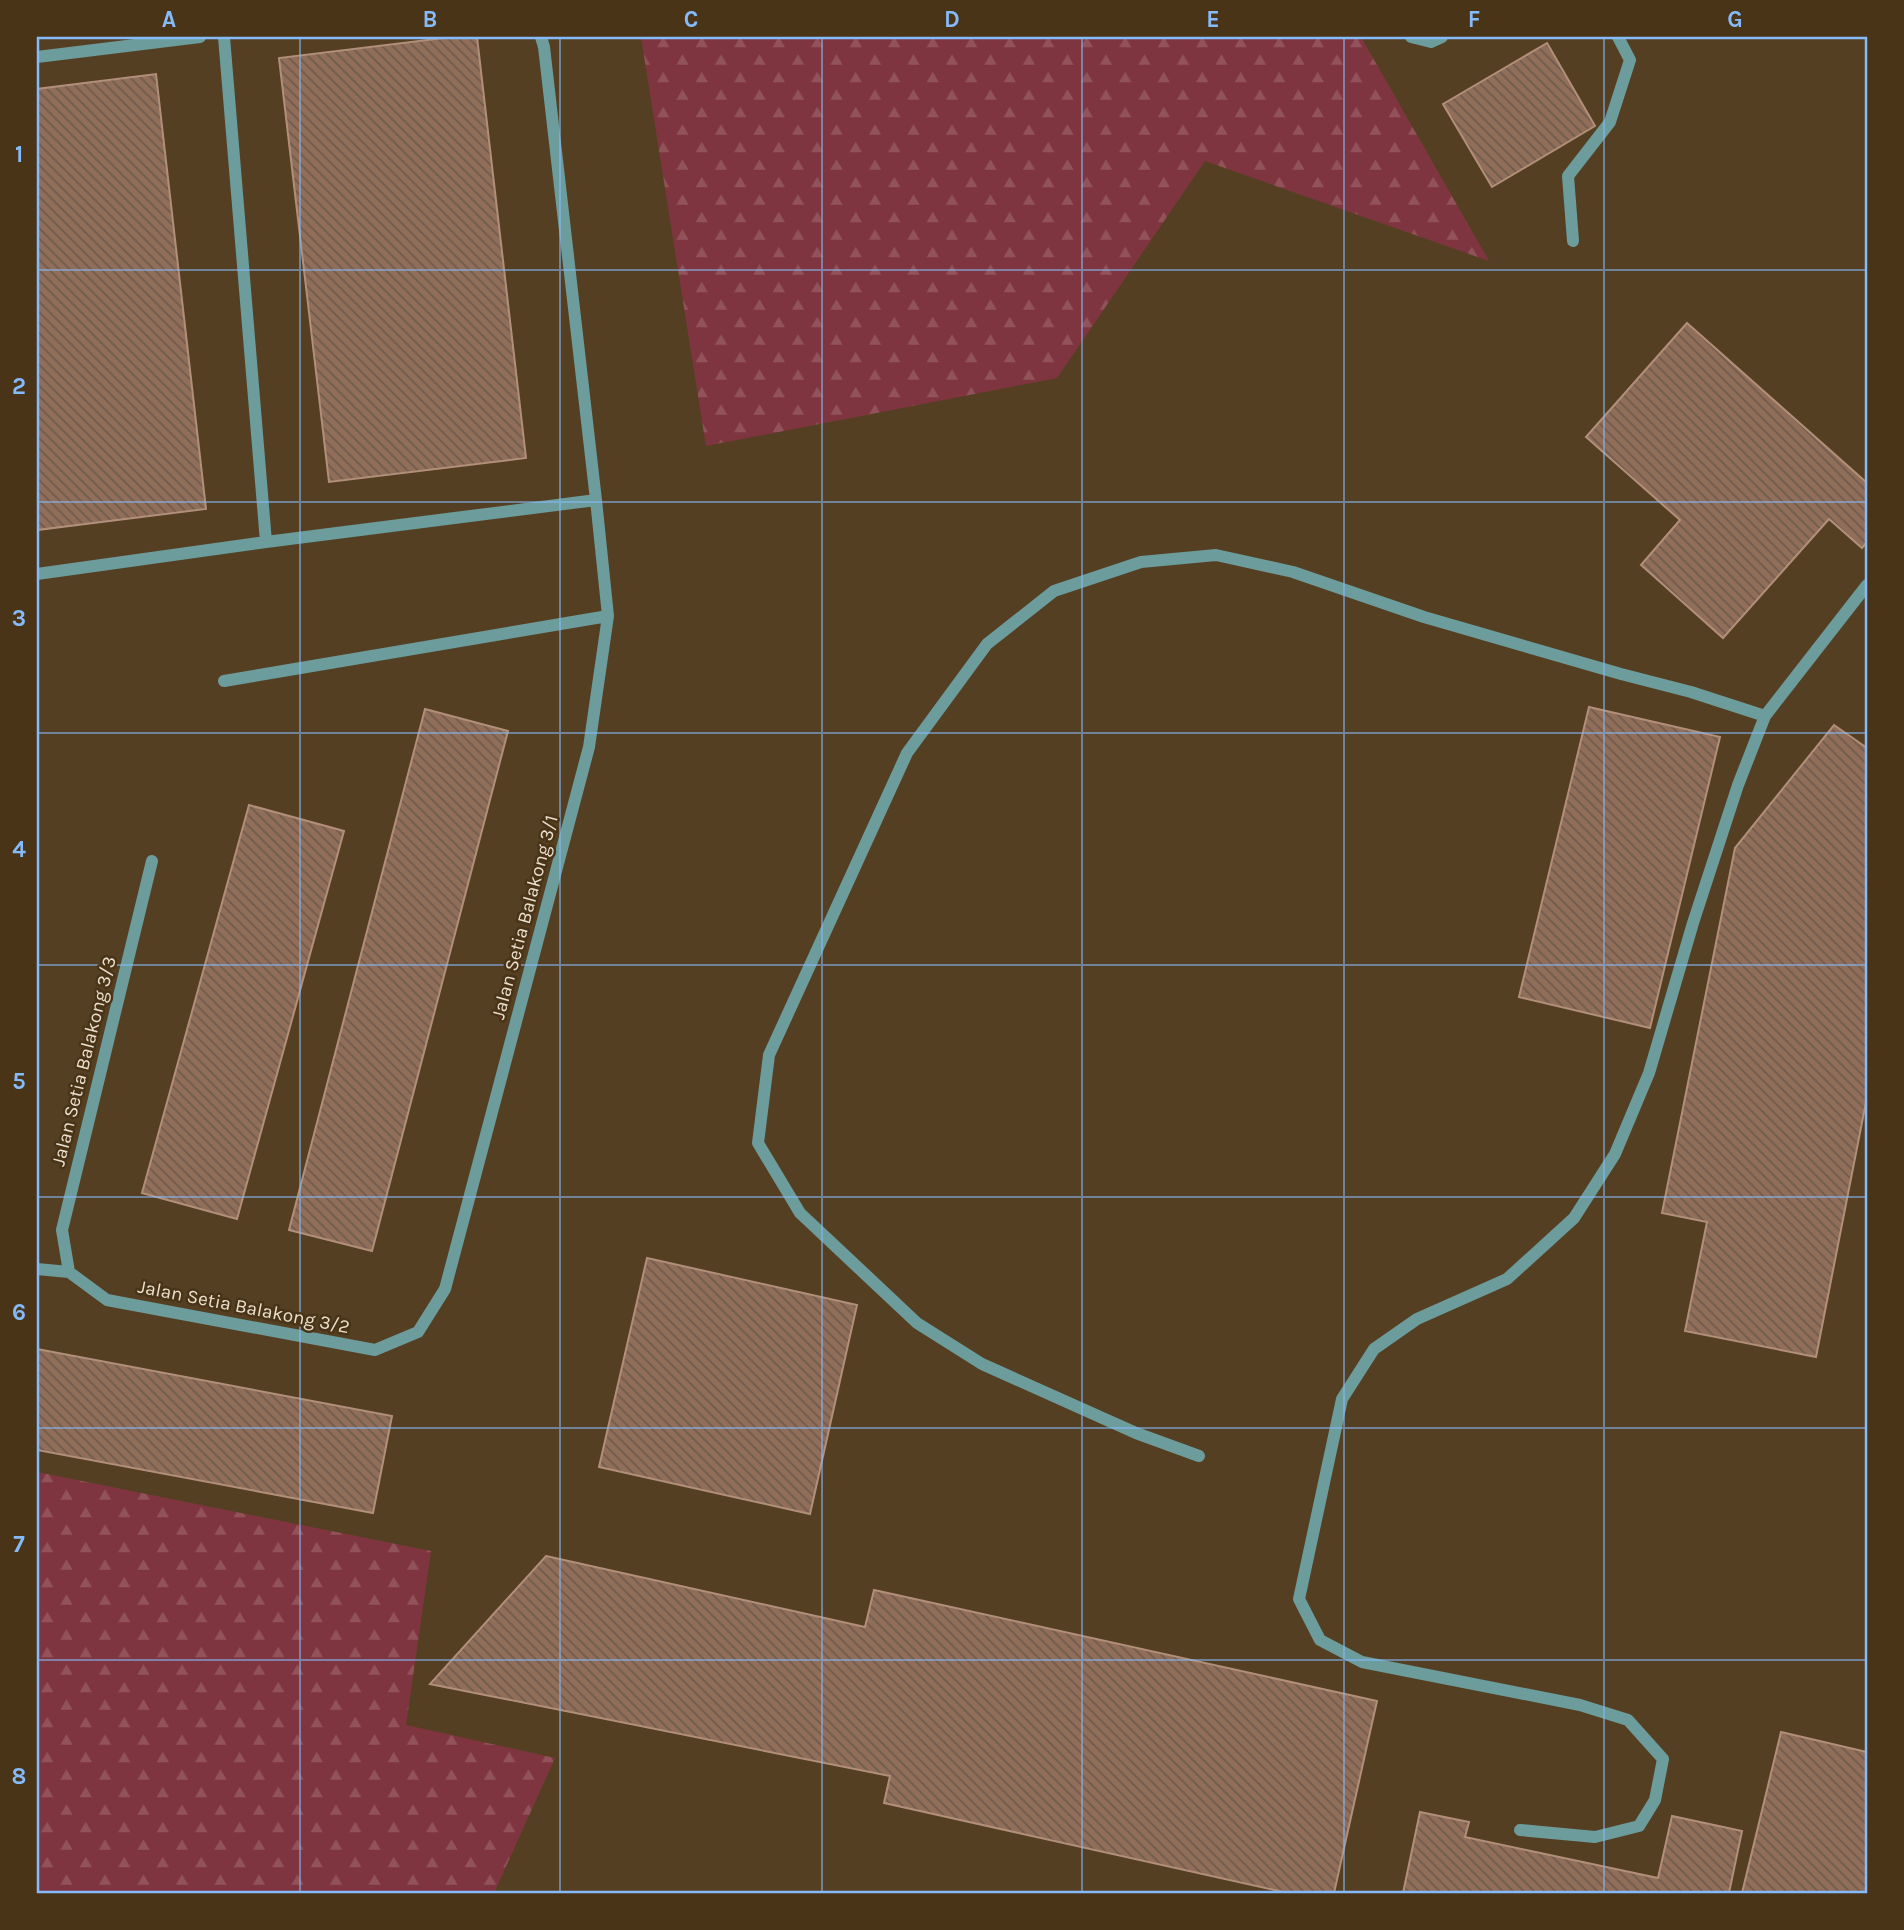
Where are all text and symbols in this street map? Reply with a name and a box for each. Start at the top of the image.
text: A [162,6,176,33]
text: B [423,6,437,33]
text: C [684,6,698,33]
text: D [944,6,960,33]
text: E [1206,6,1220,33]
text: F [1468,6,1480,33]
text: G [1727,6,1743,33]
text: 1 [15,141,23,168]
text: 2 [12,373,26,400]
text: 3 [12,605,26,632]
street label: Jalan Setia Balakong 3/1 [487,813,563,1022]
text: 4 [12,836,26,863]
street label: Jalan Setia Balakong 3/3 [47,954,121,1168]
text: 5 [12,1068,26,1095]
street label: Jalan Setia Balakong 3/2 [136,1276,352,1338]
text: 6 [12,1299,26,1326]
text: 7 [13,1531,25,1558]
text: 8 [12,1763,26,1790]

